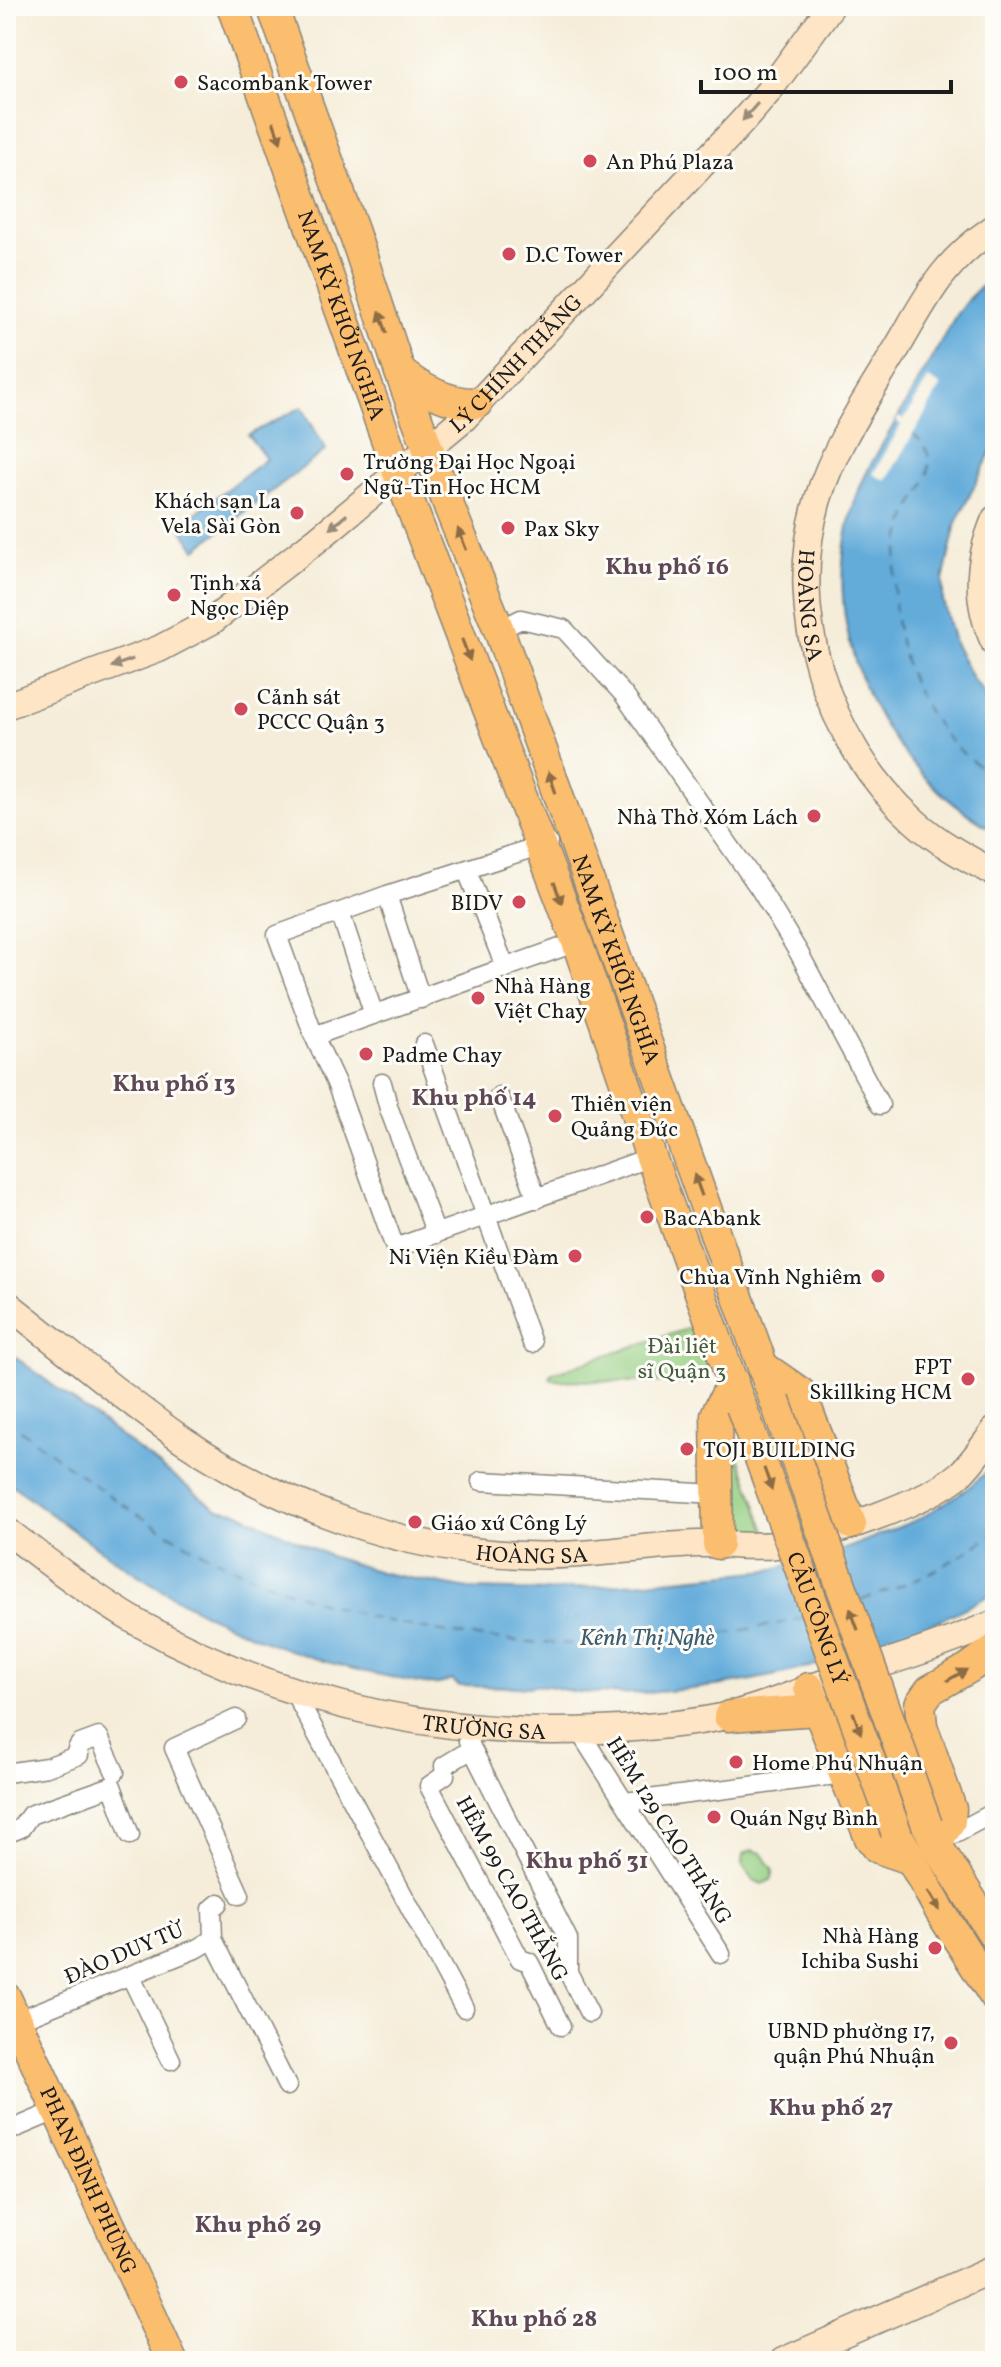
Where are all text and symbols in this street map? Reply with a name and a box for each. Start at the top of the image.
scale bar [701,44,951,94]
text: 100 m [713,57,778,91]
place label: Sacombank Tower [197,69,372,100]
marker: Sacombank Tower [172,73,190,91]
one-way arrow [742,102,759,122]
one-way arrow [272,120,284,144]
place label: An Phú Plaza [606,148,734,179]
marker: An Phú Plaza [581,152,599,170]
street label: NAM KỲ KHỞI NGHĨA [288,207,391,425]
place label: D.C Tower [525,241,623,272]
marker: D.C Tower [500,245,518,263]
street label: LÝ CHÍNH THẮNG [444,288,591,442]
one-way arrow [376,309,388,333]
place label: Trường Đại Học Ngoại Ngữ-Tin Học HCM [363,448,576,504]
marker: Trường Đại Học Ngoại Ngữ-Tin Học HCM [338,465,356,483]
place label: Khách sạn La Vela Sài Gòn [154,487,281,543]
marker: Khách sạn La Vela Sài Gòn [288,504,306,522]
one-way arrow [328,513,348,530]
place label: Pax Sky [524,515,600,546]
marker: Pax Sky [499,519,517,537]
one-way arrow [455,527,468,551]
street label: HOÀNG SA [788,548,830,665]
district label: Khu phố 16 [605,551,729,585]
place label: Tịnh xá Ngọc Diệp [190,569,289,625]
marker: Tịnh xá Ngọc Diệp [165,586,183,604]
one-way arrow [460,638,473,662]
one-way arrow [110,658,134,670]
place label: Cảnh sát PCCC Quận 3 [257,683,385,739]
marker: Cảnh sát PCCC Quận 3 [232,700,250,718]
one-way arrow [546,770,558,794]
place label: Nhà Thờ Xóm Lách [617,803,798,834]
marker: Nhà Thờ Xóm Lách [805,807,823,825]
street label: NAM KỲ KHỞI NGHĨA [563,851,666,1069]
one-way arrow [552,881,565,905]
place label: BIDV [451,889,503,920]
marker: BIDV [510,893,528,911]
place label: Nhà Hàng Việt Chay [494,972,591,1028]
marker: Nhà Hàng Việt Chay [469,989,487,1007]
place label: Padme Chay [382,1041,502,1072]
marker: Padme Chay [357,1045,375,1063]
district label: Khu phố 13 [113,1068,235,1102]
district label: Khu phố 14 [411,1082,537,1116]
place label: Thiền viện Quảng Đức [571,1090,678,1146]
marker: Thiền viện Quảng Đức [546,1107,564,1125]
one-way arrow [691,1173,704,1197]
place label: BacAbank [663,1204,761,1235]
marker: BacAbank [638,1208,656,1226]
place label: Ni Viện Kiều Đàm [388,1243,559,1274]
marker: Ni Viện Kiều Đàm [566,1247,584,1265]
place label: Chùa Vĩnh Nghiêm [679,1263,862,1294]
marker: Chùa Vĩnh Nghiêm [869,1267,887,1285]
park label: Đài liệt sĩ Quận 3 [638,1332,726,1388]
place label: FPT Skillking HCM [809,1353,952,1409]
marker: FPT Skillking HCM [959,1370,977,1388]
place label: TOJI BUILDING [703,1436,856,1467]
marker: TOJI BUILDING [678,1440,696,1458]
one-way arrow [762,1467,775,1491]
place label: Giáo xứ Công Lý [431,1509,587,1540]
marker: Giáo xứ Công Lý [406,1513,424,1531]
street label: HOÀNG SA [474,1539,589,1574]
street label: CẦU CÔNG LÝ [777,1548,854,1690]
one-way arrow [847,1607,859,1631]
water label: Kênh Thị Nghè [579,1622,715,1656]
one-way arrow [946,1668,968,1682]
street label: TRƯỜNG SA [420,1709,546,1749]
one-way arrow [851,1711,863,1735]
street label: HẺM 129 CAO THẮNG [597,1731,739,1931]
place label: Home Phú Nhuận [752,1749,923,1780]
marker: Home Phú Nhuận [727,1753,745,1771]
street label: HẺM 99 CAO THẮNG [447,1790,576,1988]
place label: Quán Ngự Bình [730,1804,878,1835]
marker: Quán Ngự Bình [705,1808,723,1826]
district label: Khu phố 31 [526,1845,648,1879]
one-way arrow [927,1890,941,1912]
street label: ĐÀO DUY TỪ [60,1915,190,1994]
place label: Nhà Hàng Ichiba Sushi [801,1922,919,1978]
marker: Nhà Hàng Ichiba Sushi [926,1939,944,1957]
place label: UBND phường 17, quận Phú Nhuận [767,2017,935,2073]
marker: UBND phường 17, quận Phú Nhuận [942,2034,960,2052]
street label: PHAN ĐÌNH PHÙNG [31,2082,143,2280]
district label: Khu phố 27 [769,2092,893,2126]
district label: Khu phố 29 [195,2209,321,2243]
district label: Khu phố 28 [471,2303,597,2337]

